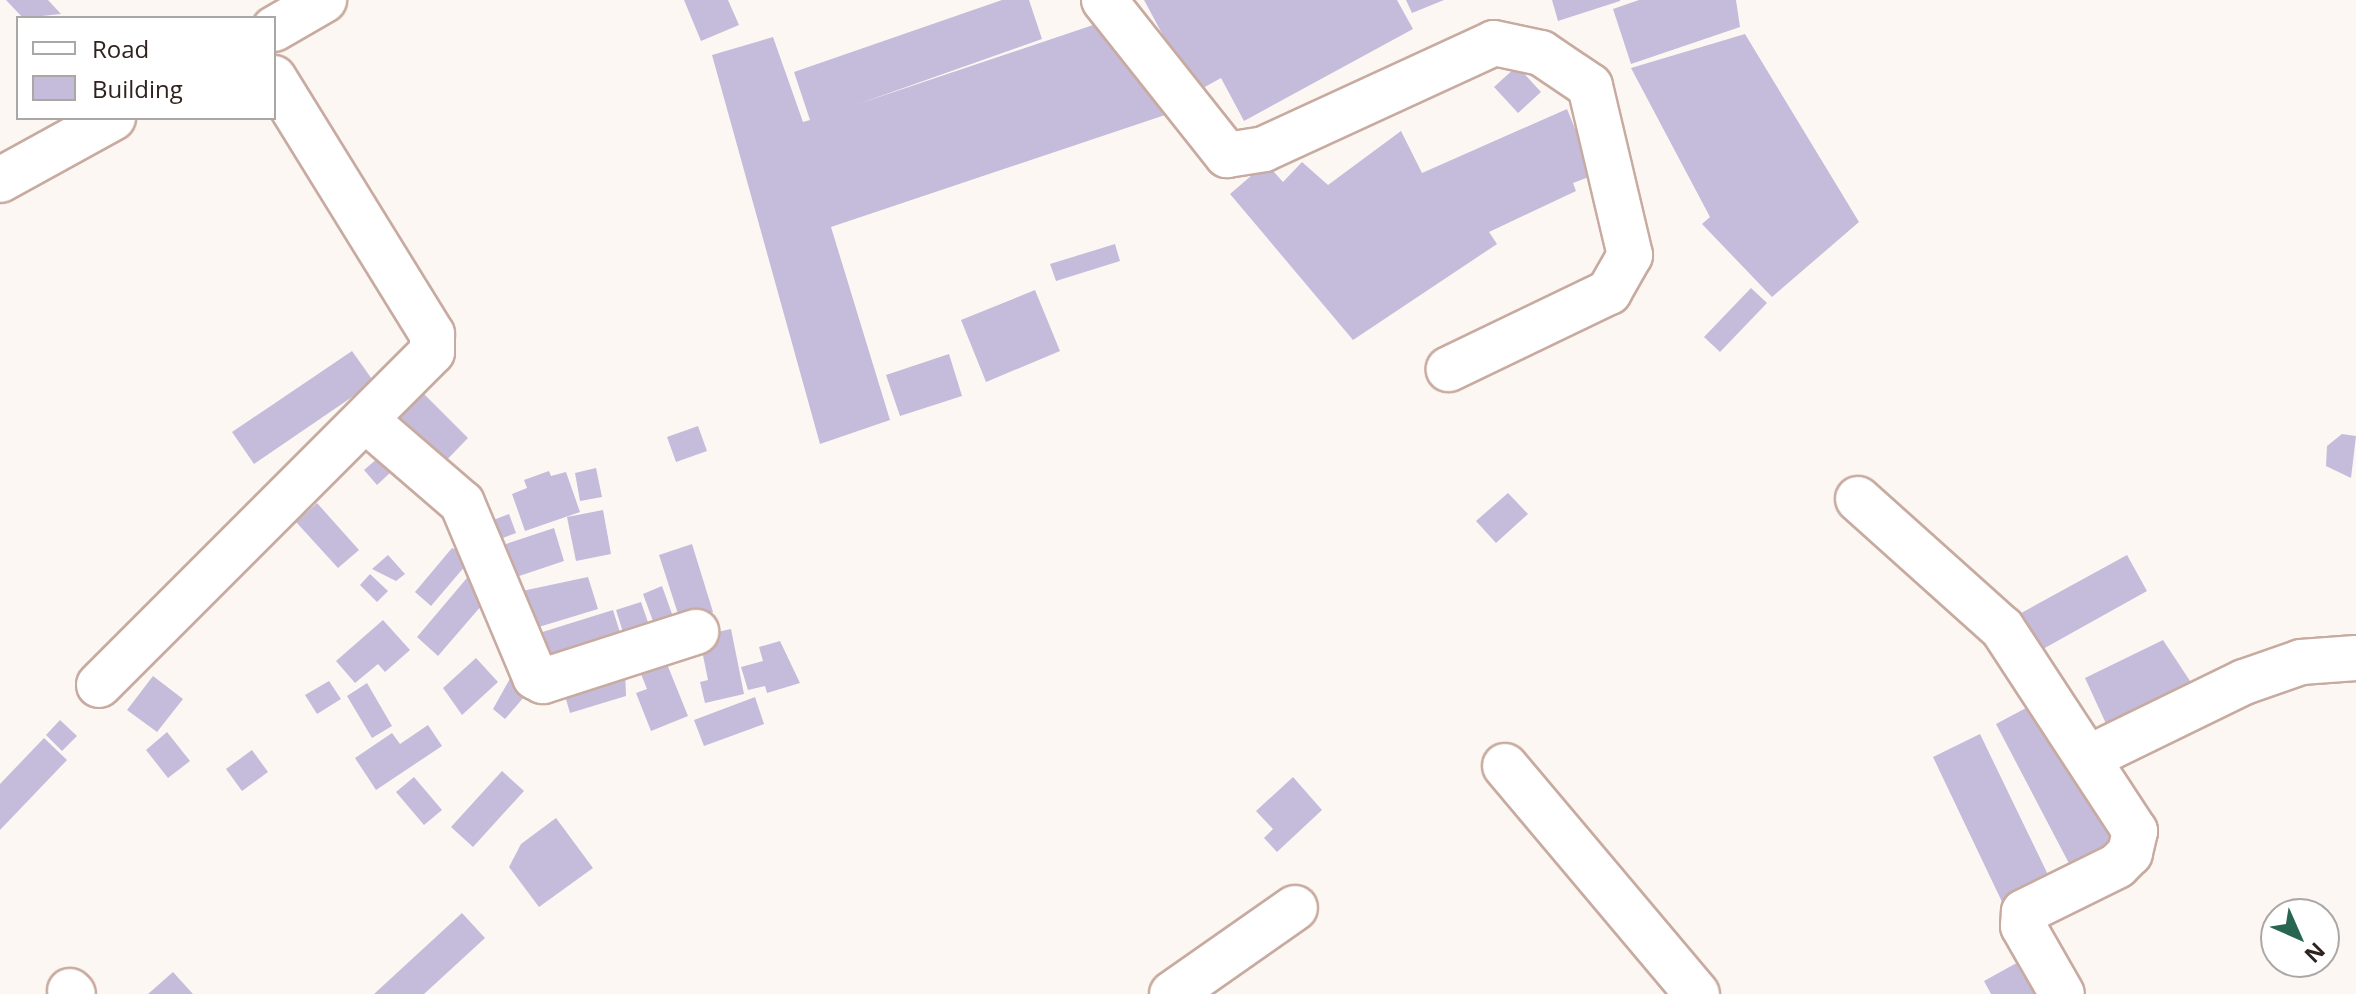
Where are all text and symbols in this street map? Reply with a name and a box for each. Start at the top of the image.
legend [16,16,276,120]
text: Road [92,32,149,65]
text: Building [92,72,183,105]
north arrow [2260,898,2340,978]
text: N [2299,937,2332,970]

